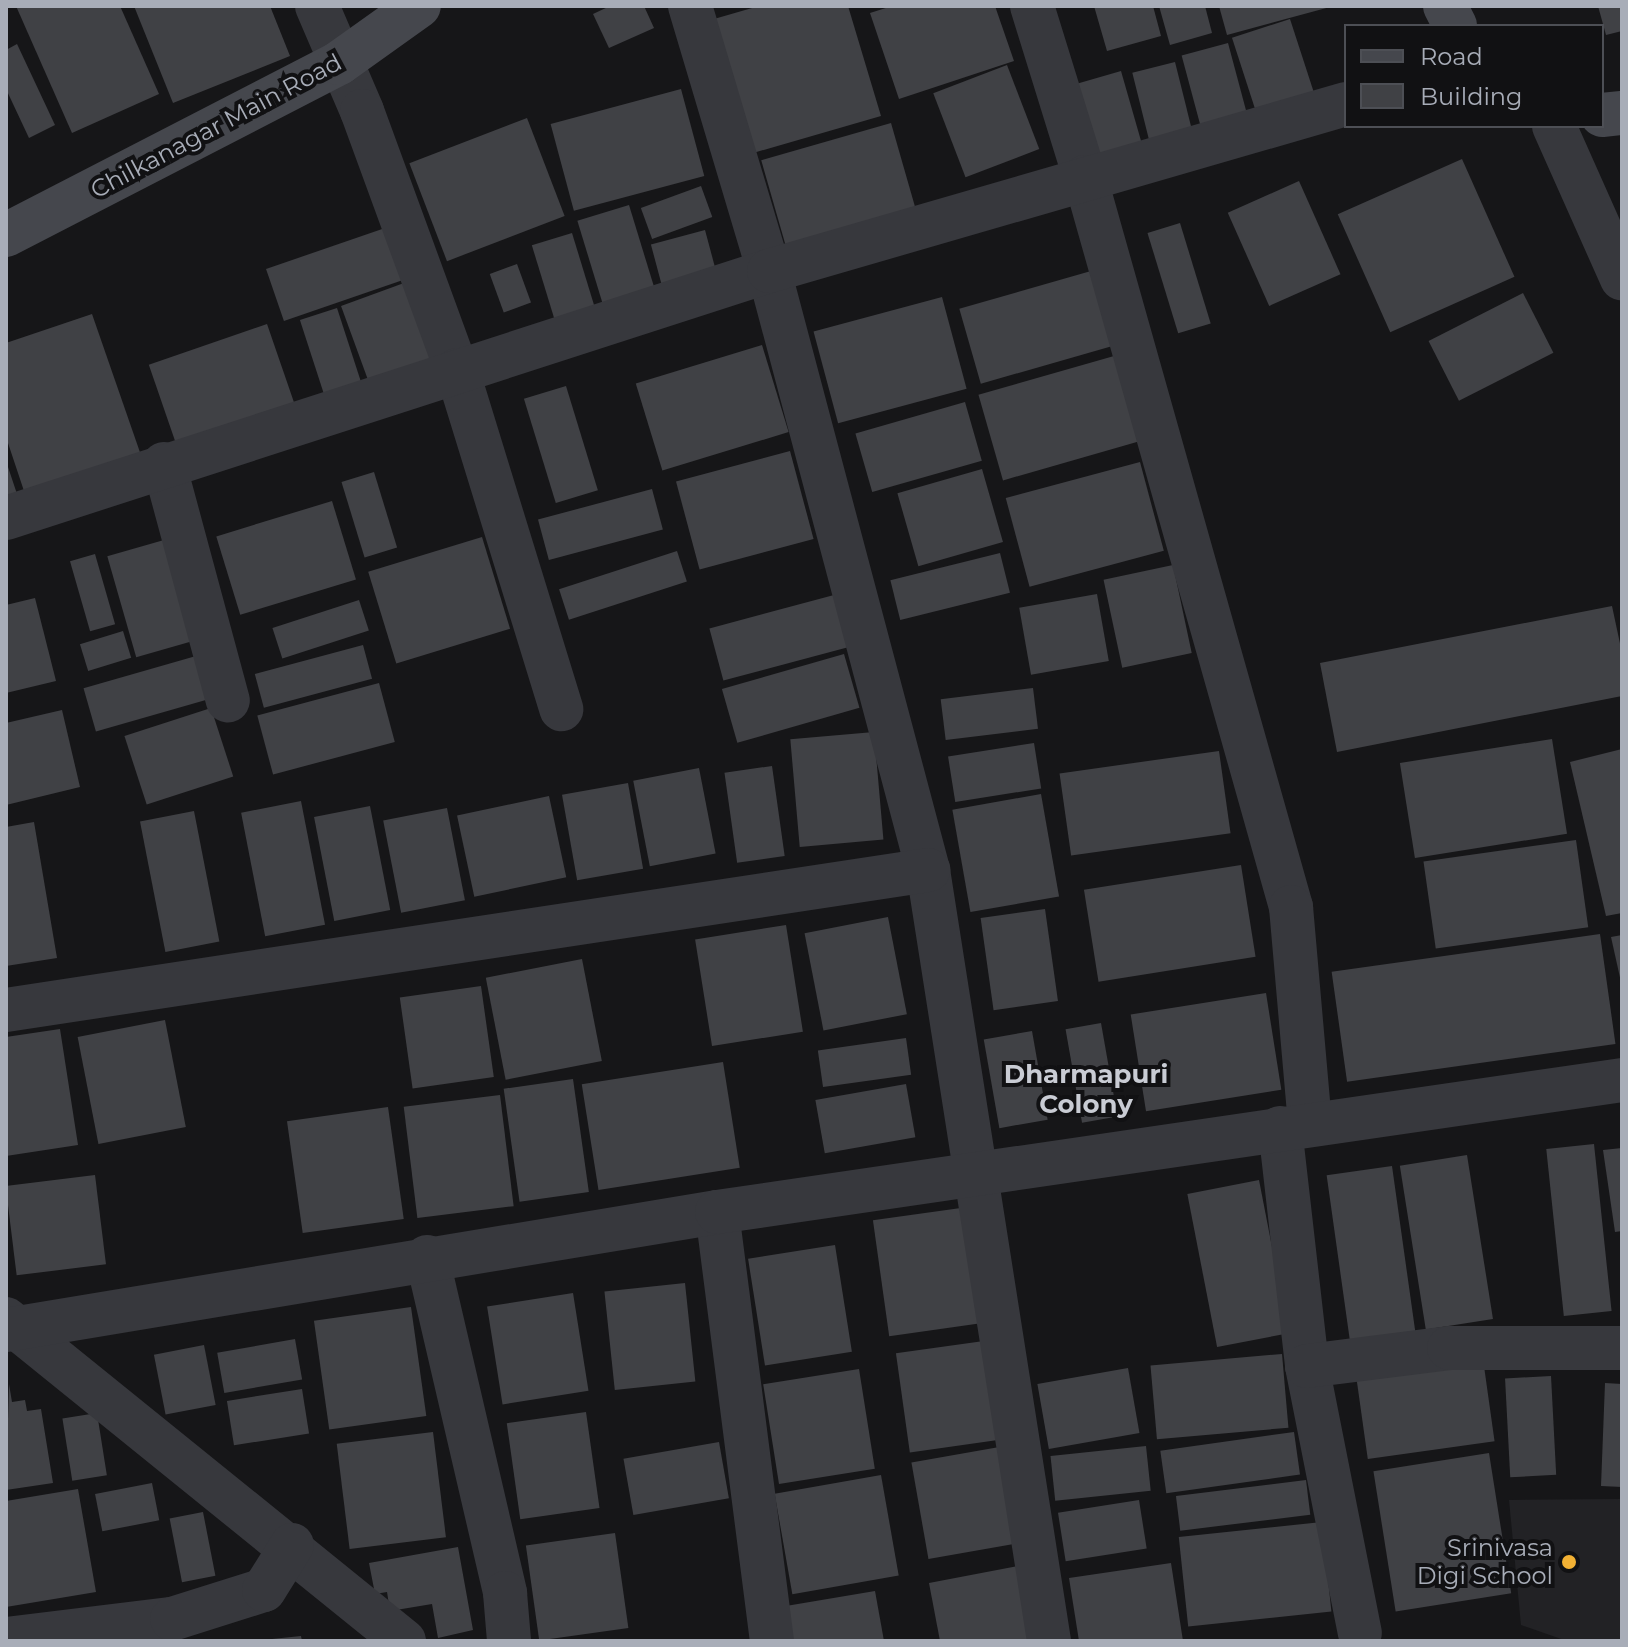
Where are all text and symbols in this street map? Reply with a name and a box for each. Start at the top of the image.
legend [1344,24,1604,128]
text: Road [1420,42,1483,71]
street label: Chilkanagar Main Road [86,48,346,204]
text: Building [1420,82,1523,111]
district label: Dharmapuri Colony [1004,1059,1168,1120]
place label: Srinivasa Digi School [1417,1534,1553,1590]
marker: Srinivasa Digi School [1560,1553,1578,1571]

